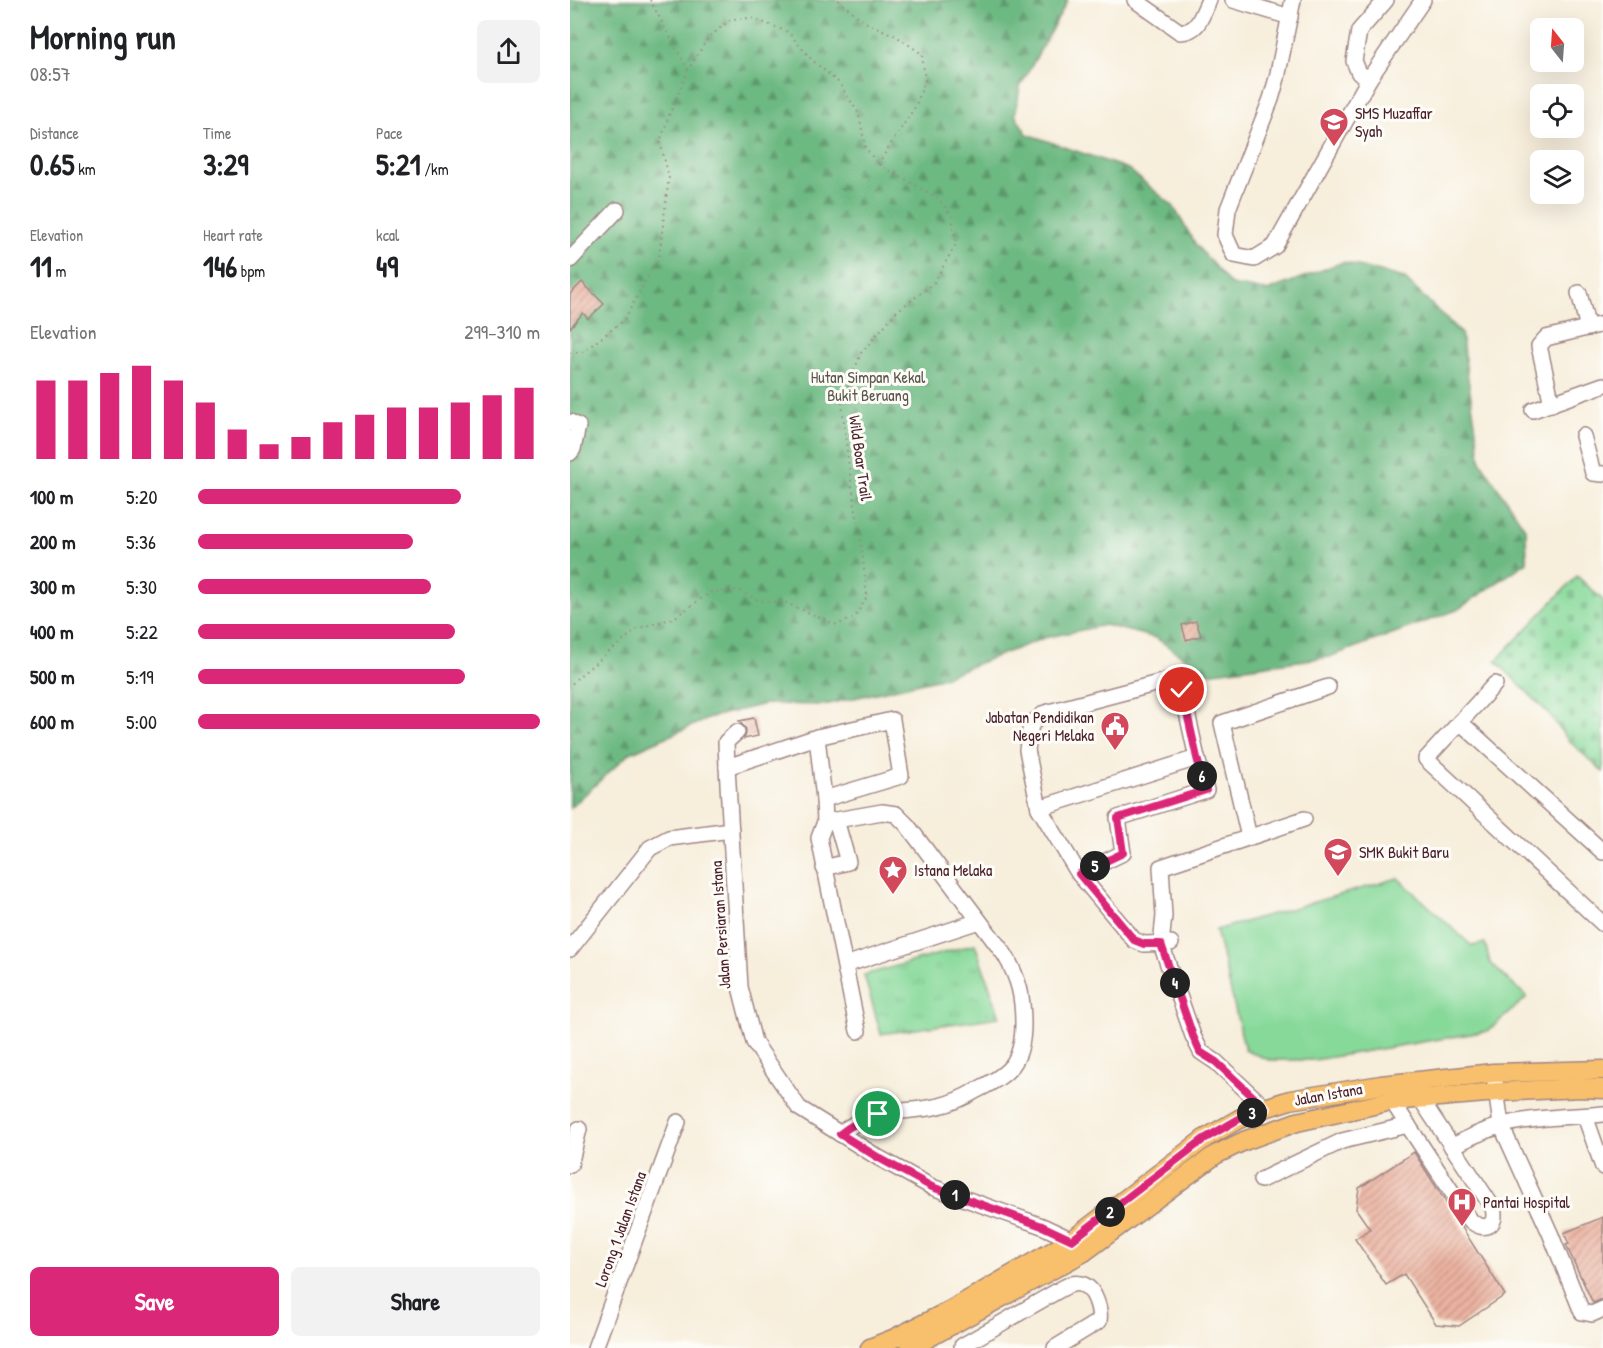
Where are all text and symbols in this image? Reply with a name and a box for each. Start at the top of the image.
text: Morning run [30,15,176,59]
north arrow [1530,18,1584,72]
map controls [1530,18,1584,204]
button: share [477,20,540,83]
text: 08:57 [30,60,71,87]
button: locate [1530,84,1584,138]
place label: SMS Muzaffar Syah [1355,102,1433,142]
school or university icon: SMS Muzaffar Syah [1318,106,1350,148]
text: Distance [30,122,79,144]
text: Time [203,122,231,144]
text: Pace [376,122,403,144]
text: 0.65 [30,144,75,184]
text: 3:29 [203,144,248,184]
text: 5:21 [376,144,421,184]
button: layers [1530,150,1584,204]
text: km [75,158,96,180]
text: /km [421,158,449,180]
text: Elevation [30,224,83,246]
text: Heart rate [203,224,263,246]
text: kcal [376,224,399,246]
text: 11 [30,246,52,286]
text: 146 [203,246,237,286]
text: 49 [376,246,398,286]
text: m [52,260,66,282]
text: bpm [237,260,265,282]
text: Elevation [30,318,96,345]
text: 299–310 m [464,318,540,345]
park label: Hutan Simpan Kekal Bukit Beruang [811,366,926,406]
street label: Wild Boar Trail [844,414,878,503]
text: 100 m [30,483,73,510]
text: 5:20 [126,483,157,510]
text: 200 m [30,528,75,555]
text: 5:36 [126,528,156,555]
text: 300 m [30,573,75,600]
text: 5:30 [126,573,157,600]
text: 400 m [30,618,74,645]
text: 5:22 [126,618,158,645]
text: 500 m [30,663,75,690]
text: 5:19 [126,663,154,690]
pin [1156,664,1207,715]
icon: check [1165,673,1198,706]
place label: Jabatan Pendidikan Negeri Melaka [985,706,1094,746]
text: 600 m [30,708,74,735]
text: 5:00 [126,708,157,735]
public building icon: Jabatan Pendidikan Negeri Melaka [1099,710,1131,752]
pin: 6 [1187,761,1217,791]
text: 6 [1199,765,1205,787]
school or university icon: SMK Bukit Baru [1322,836,1354,878]
place label: SMK Bukit Baru [1359,841,1449,863]
pin: 5 [1080,851,1110,881]
place icon: Istana Melaka [877,854,909,896]
text: 5 [1092,855,1098,877]
place label: Istana Melaka [914,859,992,881]
street label: Jalan Persiaran Istana [705,860,735,990]
pin: 4 [1160,968,1190,998]
text: 4 [1172,972,1178,994]
street label: Jalan Istana [1292,1077,1364,1111]
pin [852,1088,903,1139]
icon: arrive [861,1097,894,1130]
pin: 3 [1237,1098,1267,1128]
text: 3 [1248,1102,1256,1124]
street label: Lorong 1 Jalan Istana [589,1168,651,1290]
pin: 1 [940,1180,970,1210]
text: 1 [952,1184,958,1206]
hospital icon: Pantai Hospital [1446,1186,1478,1228]
place label: Pantai Hospital [1483,1191,1571,1213]
pin: 2 [1095,1197,1125,1227]
text: 2 [1106,1201,1114,1223]
button: Save [30,1267,279,1336]
button: Share [291,1267,540,1336]

